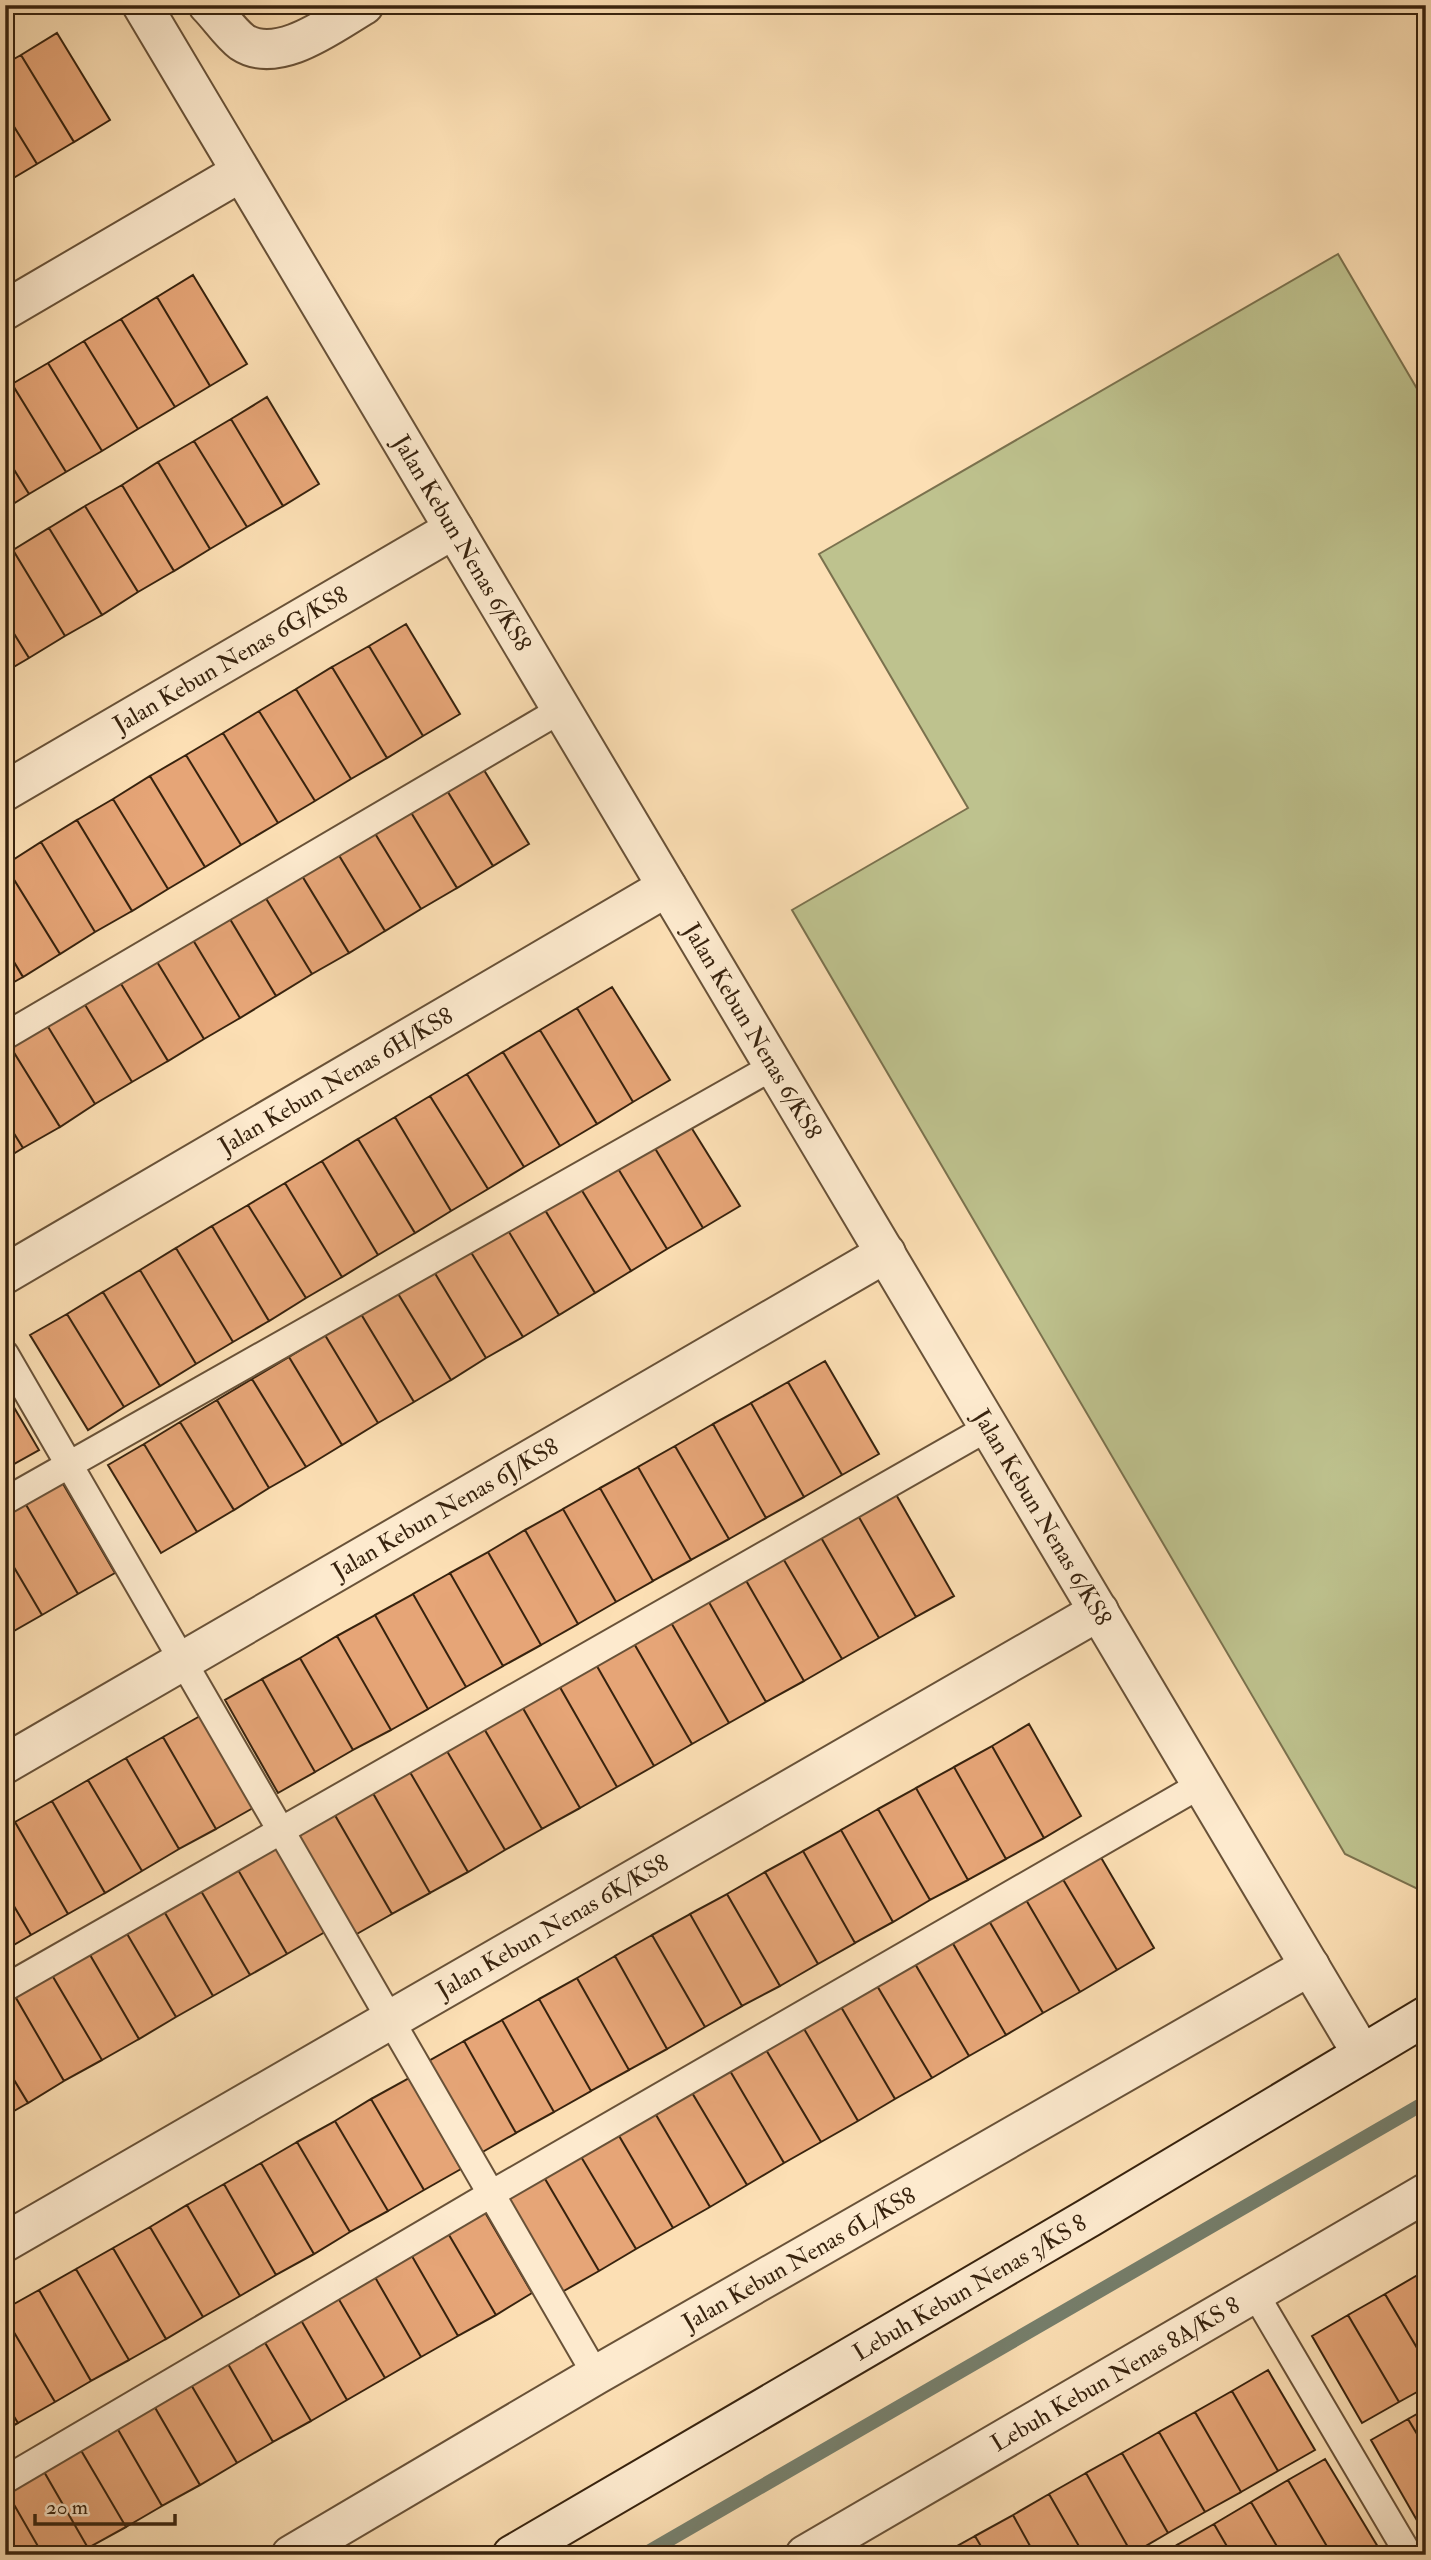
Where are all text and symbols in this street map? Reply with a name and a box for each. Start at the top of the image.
street label: Jalan Kebun Nenas 6/KS8 [385,428,538,657]
street label: Jalan Kebun Nenas 6G/KS8 [107,579,354,741]
street label: Jalan Kebun Nenas 6/KS8 [675,916,829,1145]
street label: Jalan Kebun Nenas 6H/KS8 [212,1001,459,1162]
street label: Jalan Kebun Nenas 6/KS8 [965,1403,1118,1631]
street label: Jalan Kebun Nenas 6J/KS8 [326,1431,564,1587]
street label: Jalan Kebun Nenas 6K/KS8 [430,1847,675,2006]
street label: Jalan Kebun Nenas 6L/KS8 [676,2180,921,2339]
street label: Lebuh Kebun Nenas 3/KS 8 [847,2207,1092,2368]
street label: Lebuh Kebun Nenas 8A/KS 8 [985,2290,1245,2459]
scale bar [35,2483,175,2527]
text: 20 m [46,2494,88,2521]

